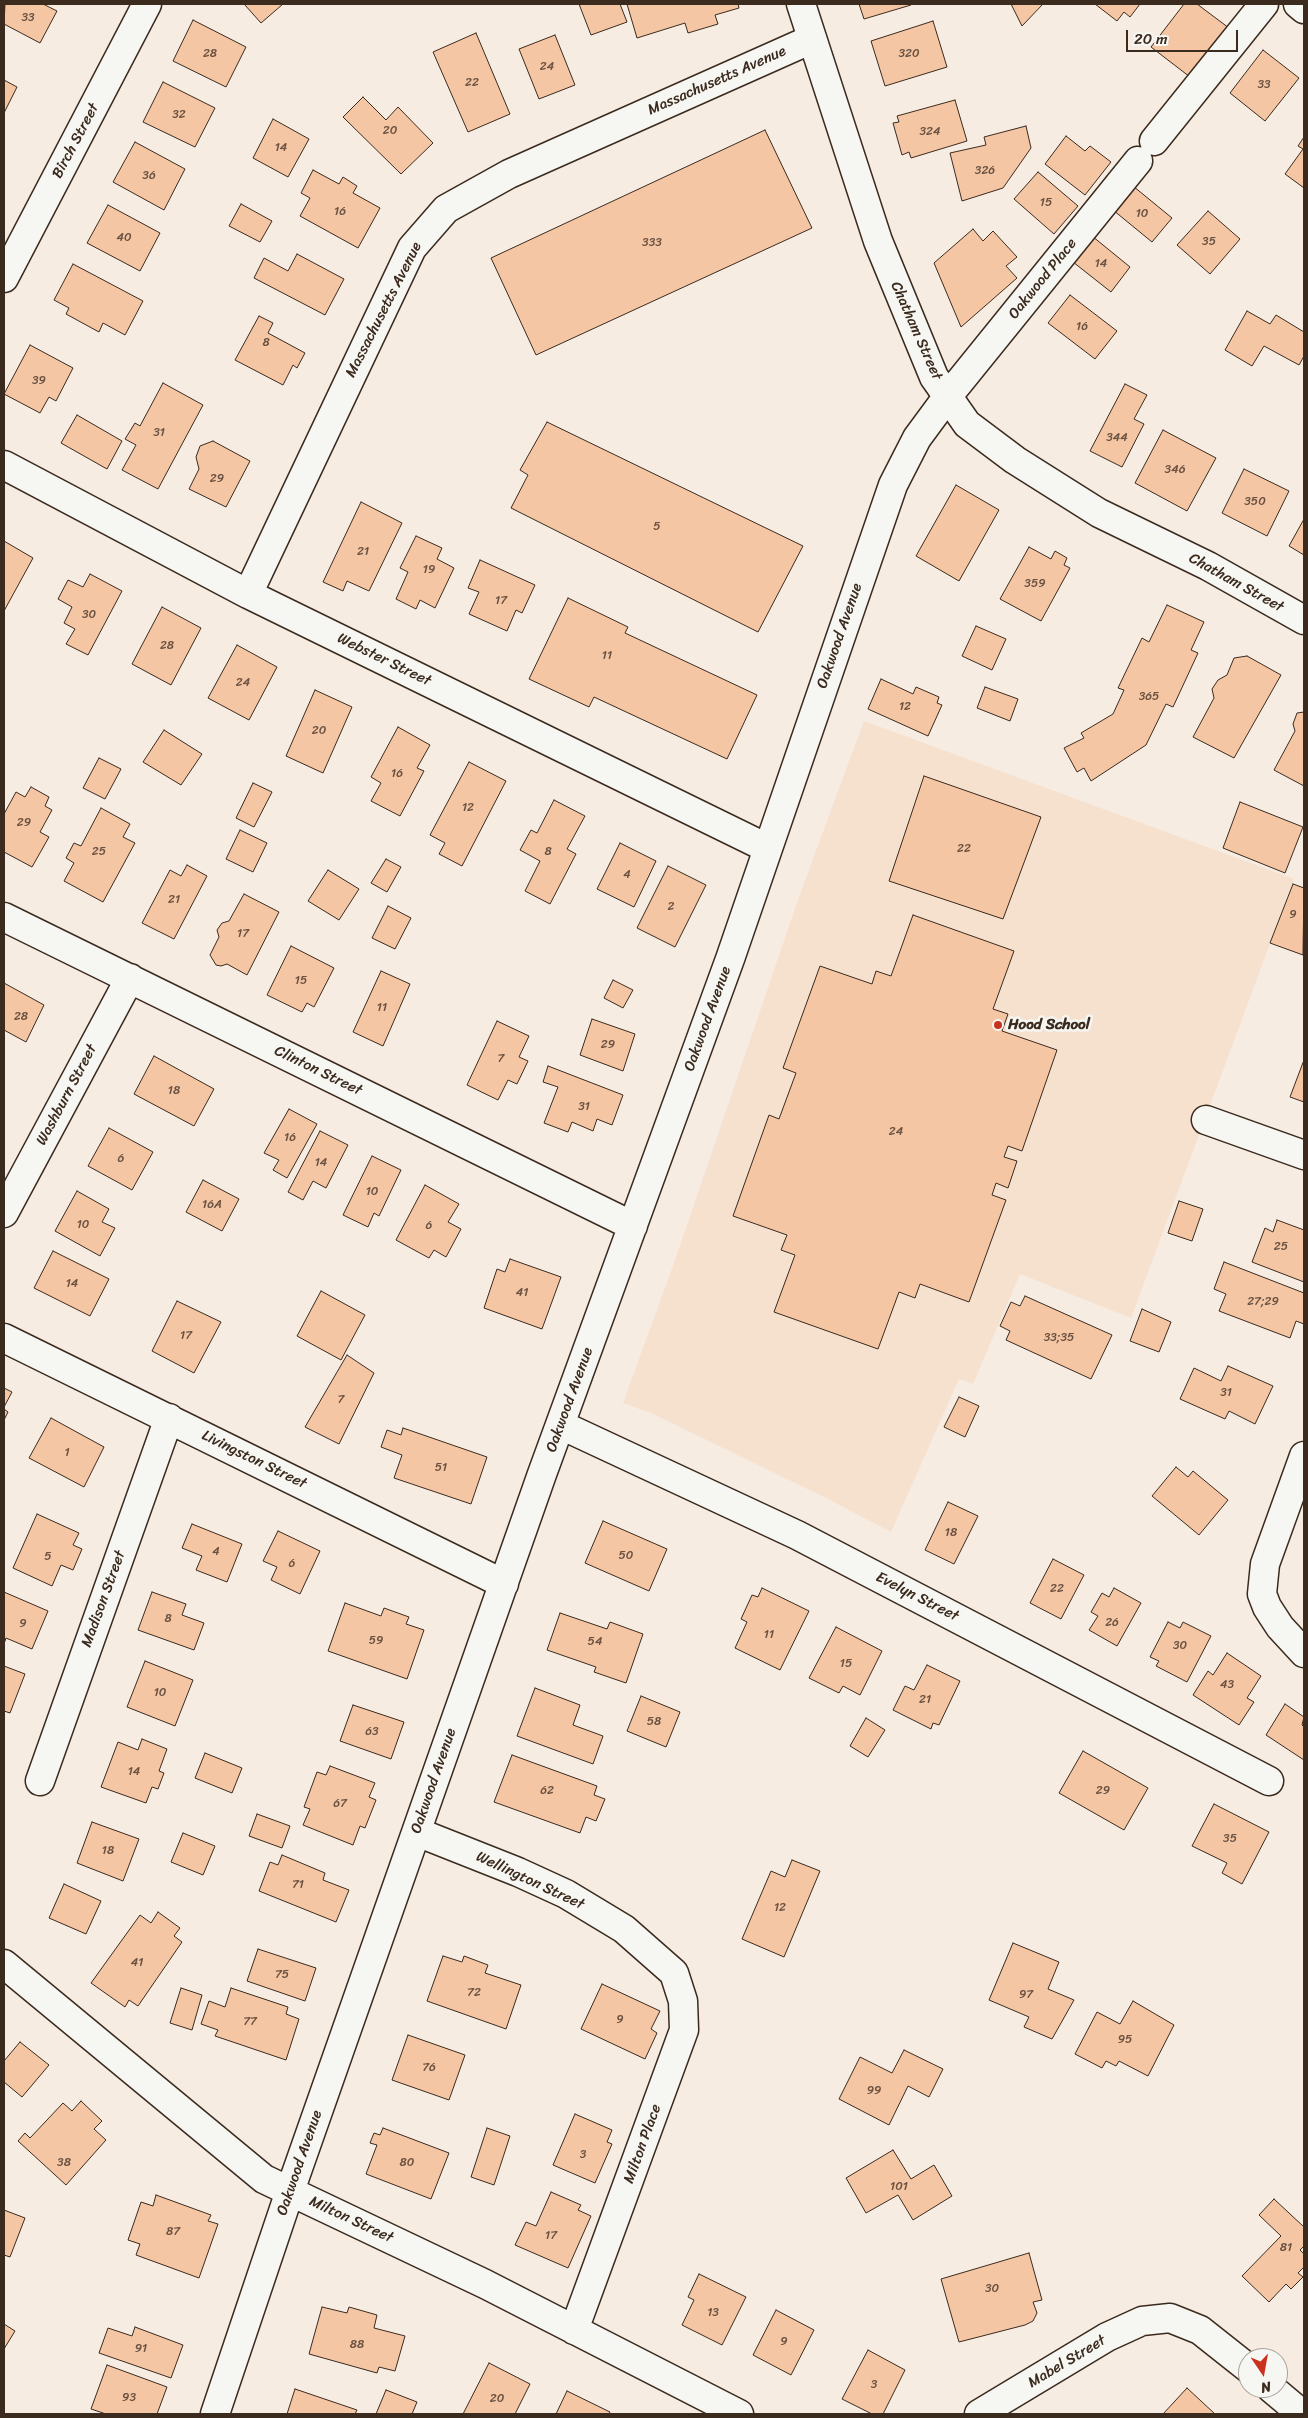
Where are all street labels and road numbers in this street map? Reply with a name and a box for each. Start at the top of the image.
street label: Massachusetts Avenue [645,42,789,120]
street label: Birch Street [49,100,103,182]
street label: Oakwood Place [1005,235,1081,323]
street label: Massachusetts Avenue [342,239,426,381]
street label: Chatham Street [886,279,946,383]
street label: Chatham Street [1185,550,1287,616]
street label: Oakwood Avenue [814,581,866,691]
street label: Webster Street [334,630,434,690]
street label: Oakwood Avenue [681,964,735,1074]
street label: Washburn Street [33,1041,101,1149]
street label: Clinton Street [271,1042,365,1100]
street label: Oakwood Avenue [543,1345,597,1455]
street label: Livingston Street [199,1427,309,1493]
street label: Madison Street [78,1548,130,1650]
street label: Evelyn Street [873,1568,961,1626]
street label: Oakwood Avenue [408,1726,460,1836]
street label: Wellington Street [473,1848,587,1914]
street label: Milton Place [620,2102,666,2186]
street label: Oakwood Avenue [274,2108,326,2218]
street label: Milton Street [306,2193,396,2247]
street label: Mabel Street [1025,2332,1109,2392]

